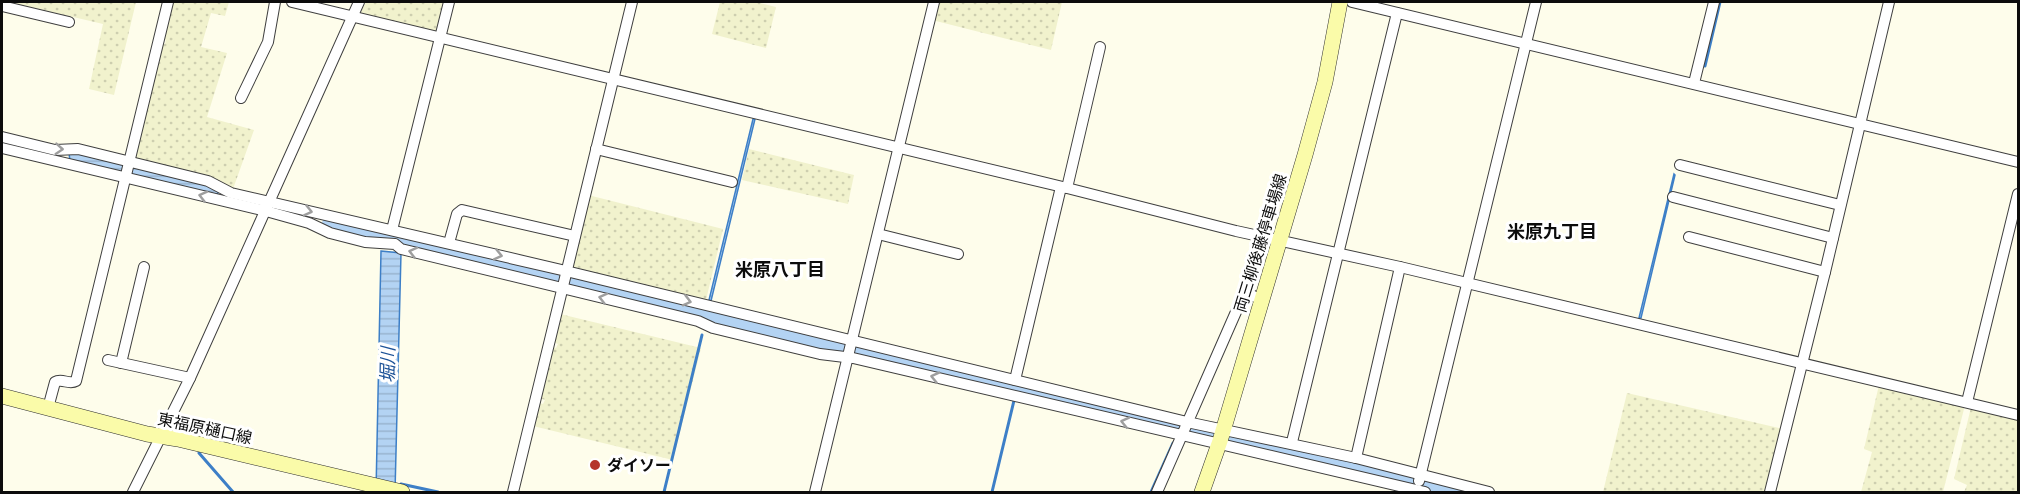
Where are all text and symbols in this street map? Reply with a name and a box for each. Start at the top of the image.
one-way arrow [54,142,63,155]
street label: 両三柳後藤停車場線 [1230,172,1291,315]
one-way arrow [198,190,208,203]
one-way arrow [302,203,312,216]
district label: 米原九丁目 [1507,221,1597,242]
one-way arrow [409,246,419,259]
one-way arrow [492,247,502,260]
district label: 米原八丁目 [735,259,825,280]
one-way arrow [598,292,608,305]
one-way arrow [682,294,692,307]
water label: 堀川 [377,345,398,383]
one-way arrow [930,372,940,385]
street label: 東福原樋口線 [156,409,254,448]
one-way arrow [1120,417,1130,430]
place label: ダイソー [607,456,671,475]
marker: ダイソー [588,458,602,472]

